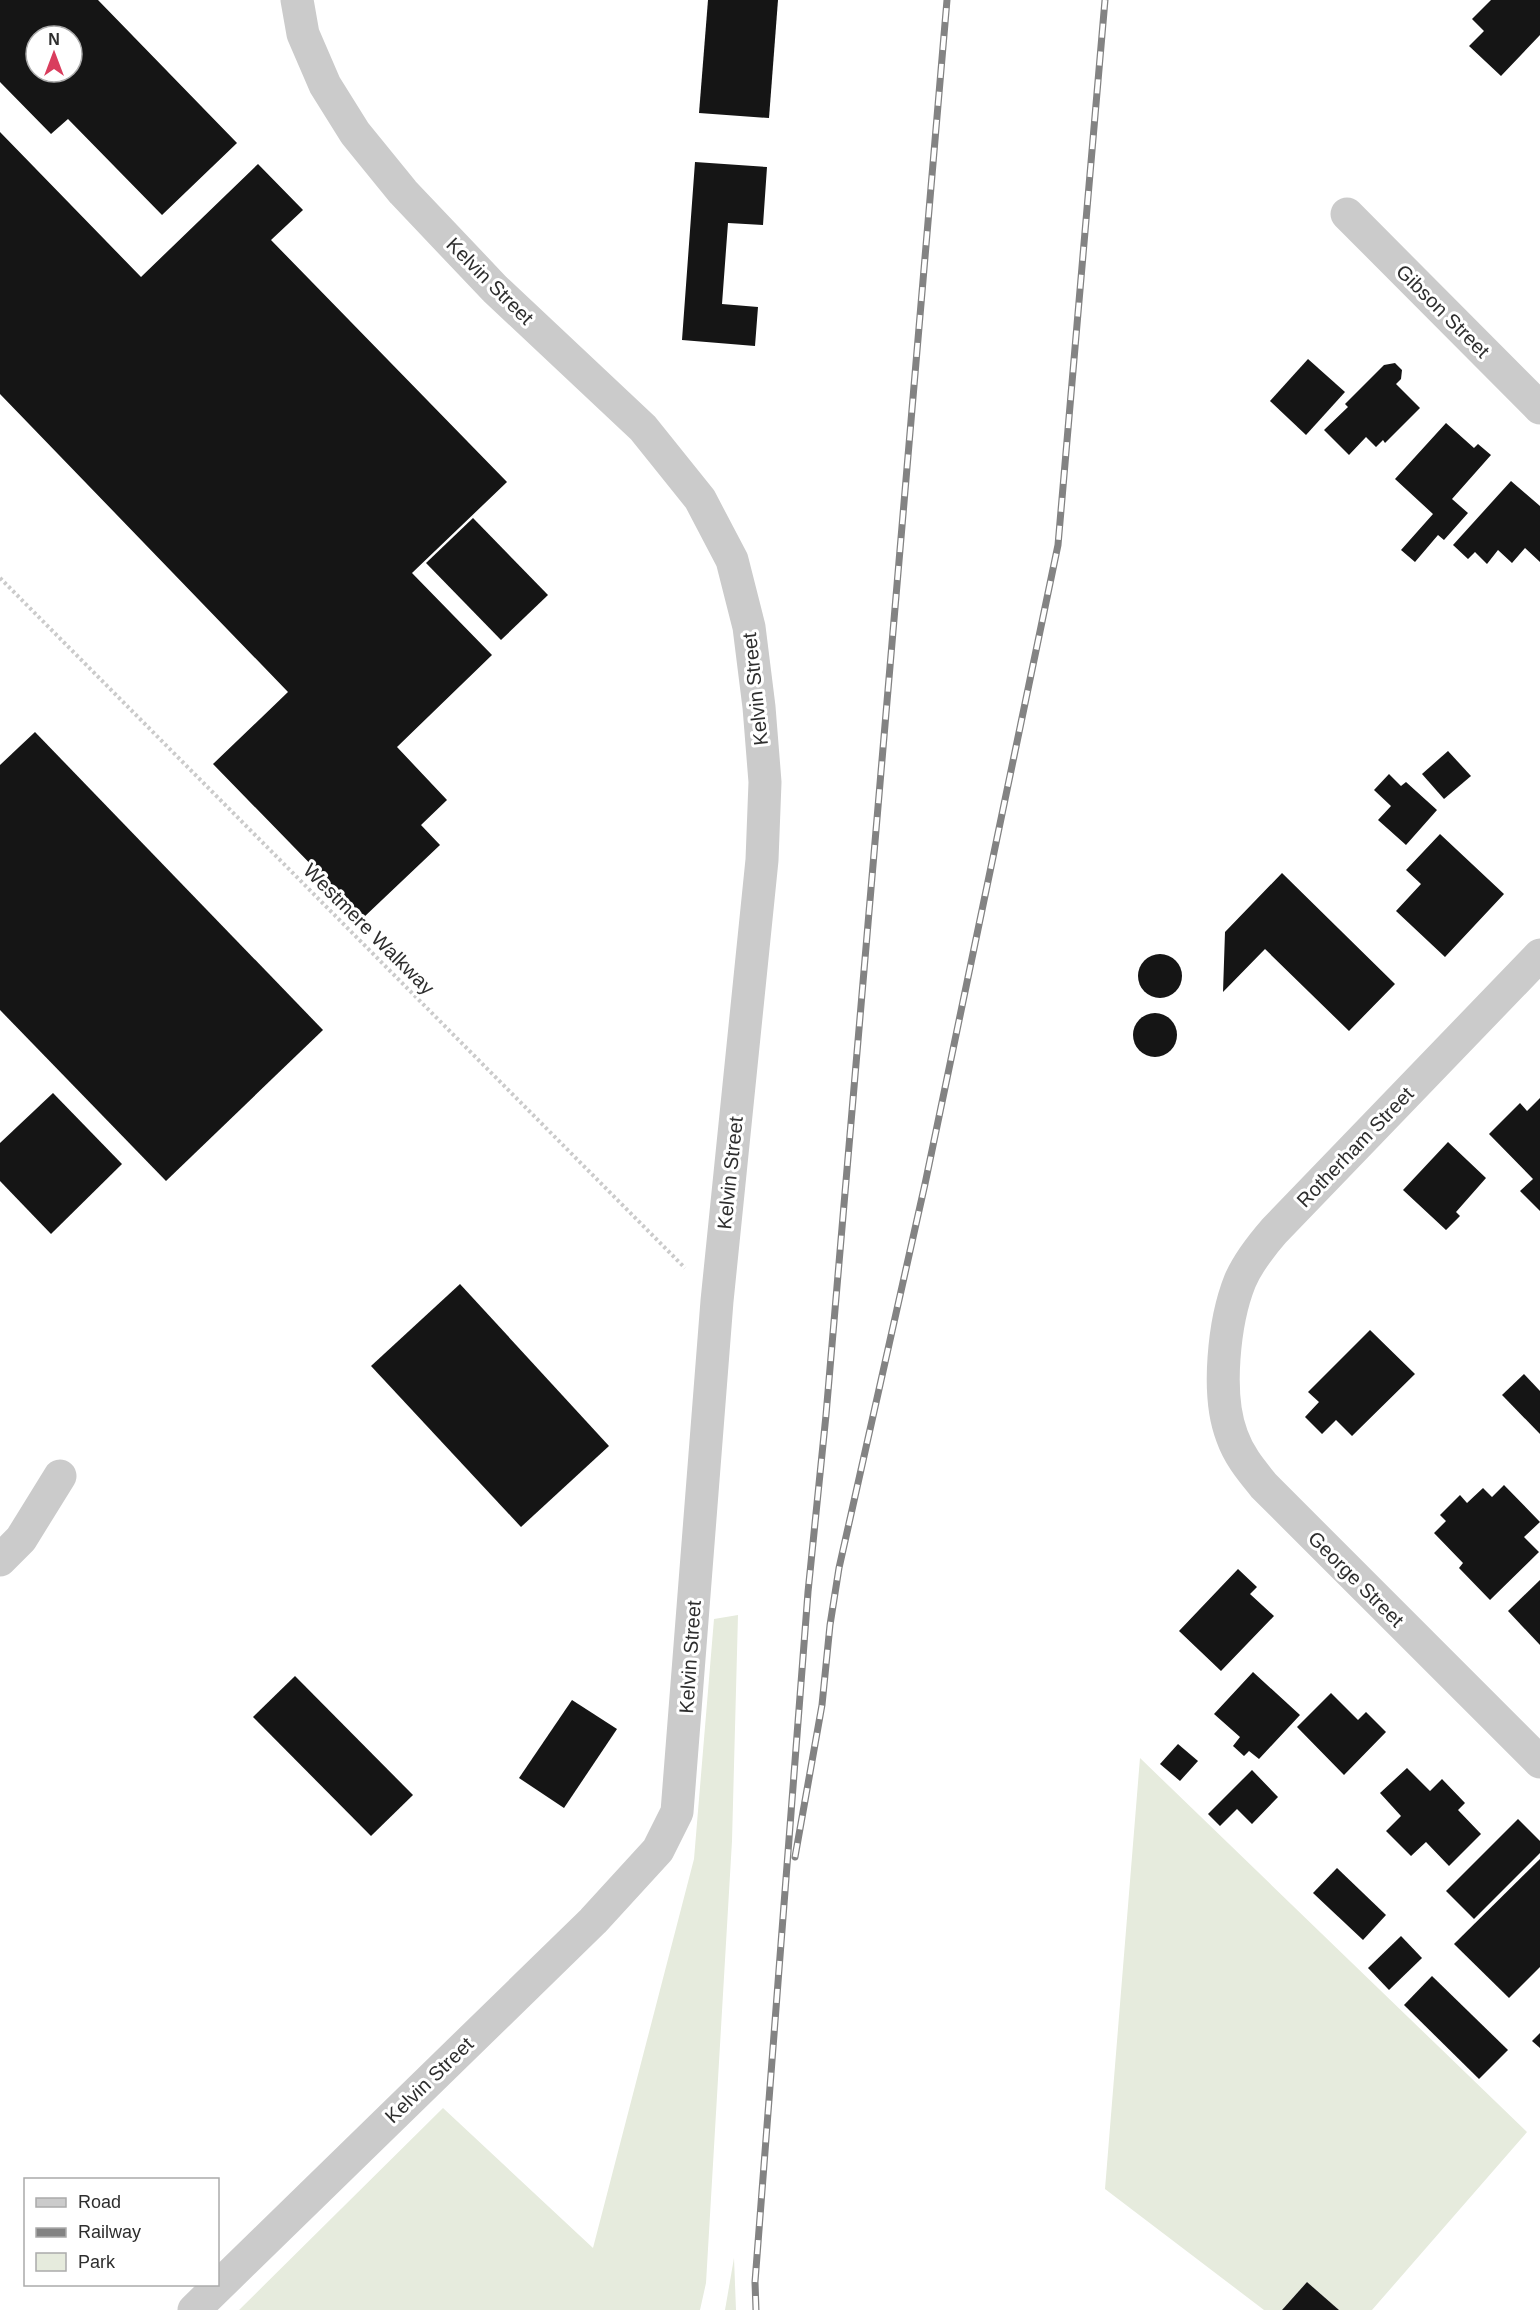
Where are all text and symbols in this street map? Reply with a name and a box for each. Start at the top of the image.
north arrow [24,24,84,84]
text: N [48,31,60,48]
street label: Kelvin Street [442,233,538,329]
street label: Gibson Street [1392,260,1494,362]
street label: Kelvin Street [738,631,772,747]
street label: Westmere Walkway [299,859,439,999]
street label: Rotherham Street [1292,1082,1418,1211]
street label: Kelvin Street [713,1115,747,1231]
street label: George Street [1304,1527,1409,1632]
street label: Kelvin Street [675,1599,705,1714]
street label: Kelvin Street [381,2032,478,2127]
legend [24,2178,219,2286]
text: Road [78,2192,121,2212]
text: Railway [78,2222,141,2242]
text: Park [78,2252,116,2272]

